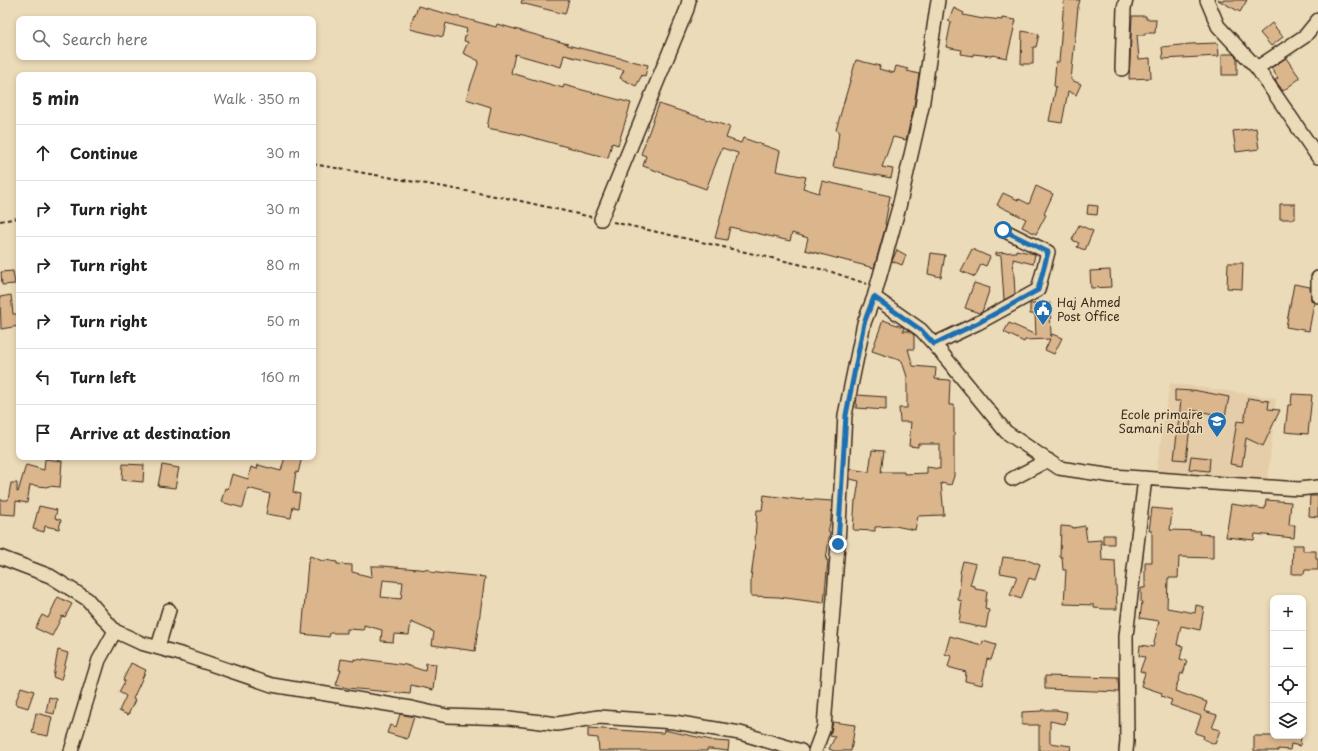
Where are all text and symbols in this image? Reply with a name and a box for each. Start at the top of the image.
search box [16,16,316,60]
icon: search [30,27,52,49]
text: Search here [62,27,148,50]
text: 5 min [32,85,79,111]
text: Walk · 350 m [213,89,300,108]
text: Continue [70,141,138,164]
icon: ahead [32,142,54,164]
text: 30 m [266,143,300,162]
text: Turn right [70,197,147,220]
icon: right [32,198,54,220]
text: 30 m [266,199,300,218]
route start [994,221,1012,239]
text: Turn right [70,253,147,276]
icon: right [32,254,54,276]
text: 80 m [266,255,300,274]
place label: Haj Ahmed Post Office [1057,293,1121,325]
public building icon: Haj Ahmed Post Office [1032,298,1054,326]
text: Turn right [70,309,147,332]
icon: right [32,310,54,332]
text: 50 m [266,311,300,330]
text: Turn left [70,365,136,388]
icon: left [32,366,54,388]
text: 160 m [261,367,300,386]
place label: Ecole primaire Samani Rabah [1118,405,1203,437]
school or university icon: Ecole primaire Samani Rabah [1206,410,1228,438]
text: Arrive at destination [70,421,231,444]
icon: arrive [32,422,54,444]
route end [829,535,847,553]
map controls [1270,595,1306,739]
button: + [1270,595,1306,631]
button: − [1270,631,1306,667]
button: locate [1270,667,1306,703]
button: layers [1270,703,1306,739]

